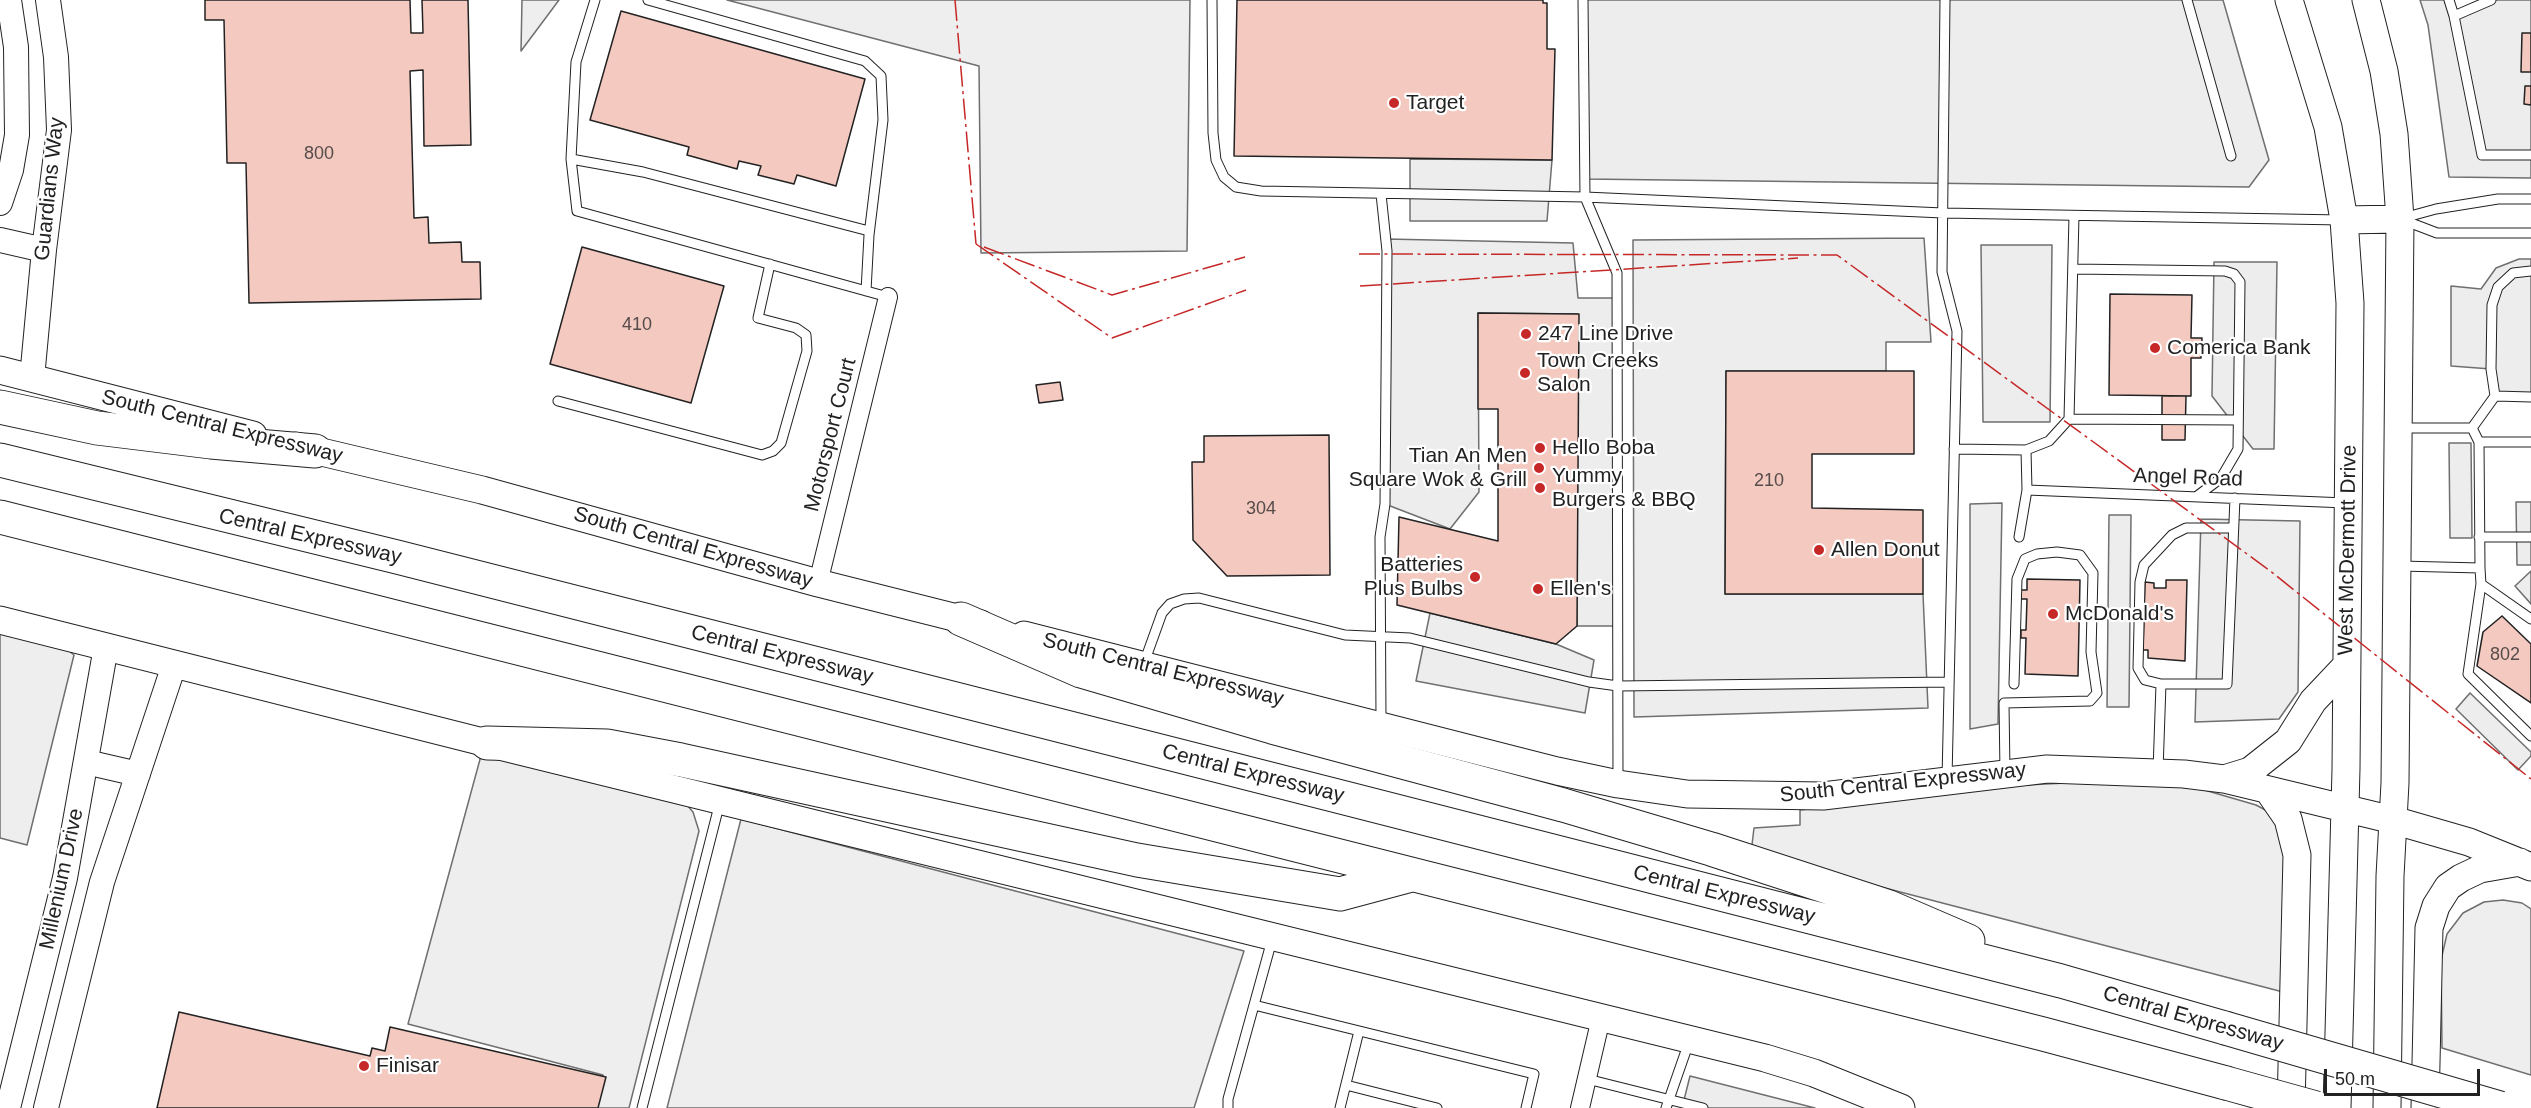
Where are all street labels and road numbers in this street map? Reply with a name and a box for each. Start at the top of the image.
street label: Guardians Way [30,116,70,262]
street label: Motorsport Court [800,356,862,514]
street label: South Central Expressway [99,385,345,469]
street label: West McDermott Drive [2334,444,2362,656]
street label: Angel Road [2133,463,2243,493]
street label: South Central Expressway [571,502,815,594]
street label: Central Expressway [216,504,404,570]
street label: Central Expressway [688,620,876,690]
street label: South Central Expressway [1040,628,1286,712]
street label: Central Expressway [1159,739,1347,809]
street label: South Central Expressway [1779,758,2027,808]
street label: Millenium Drive [35,806,89,952]
street label: Central Expressway [1630,860,1818,930]
street label: Central Expressway [2100,981,2286,1057]

